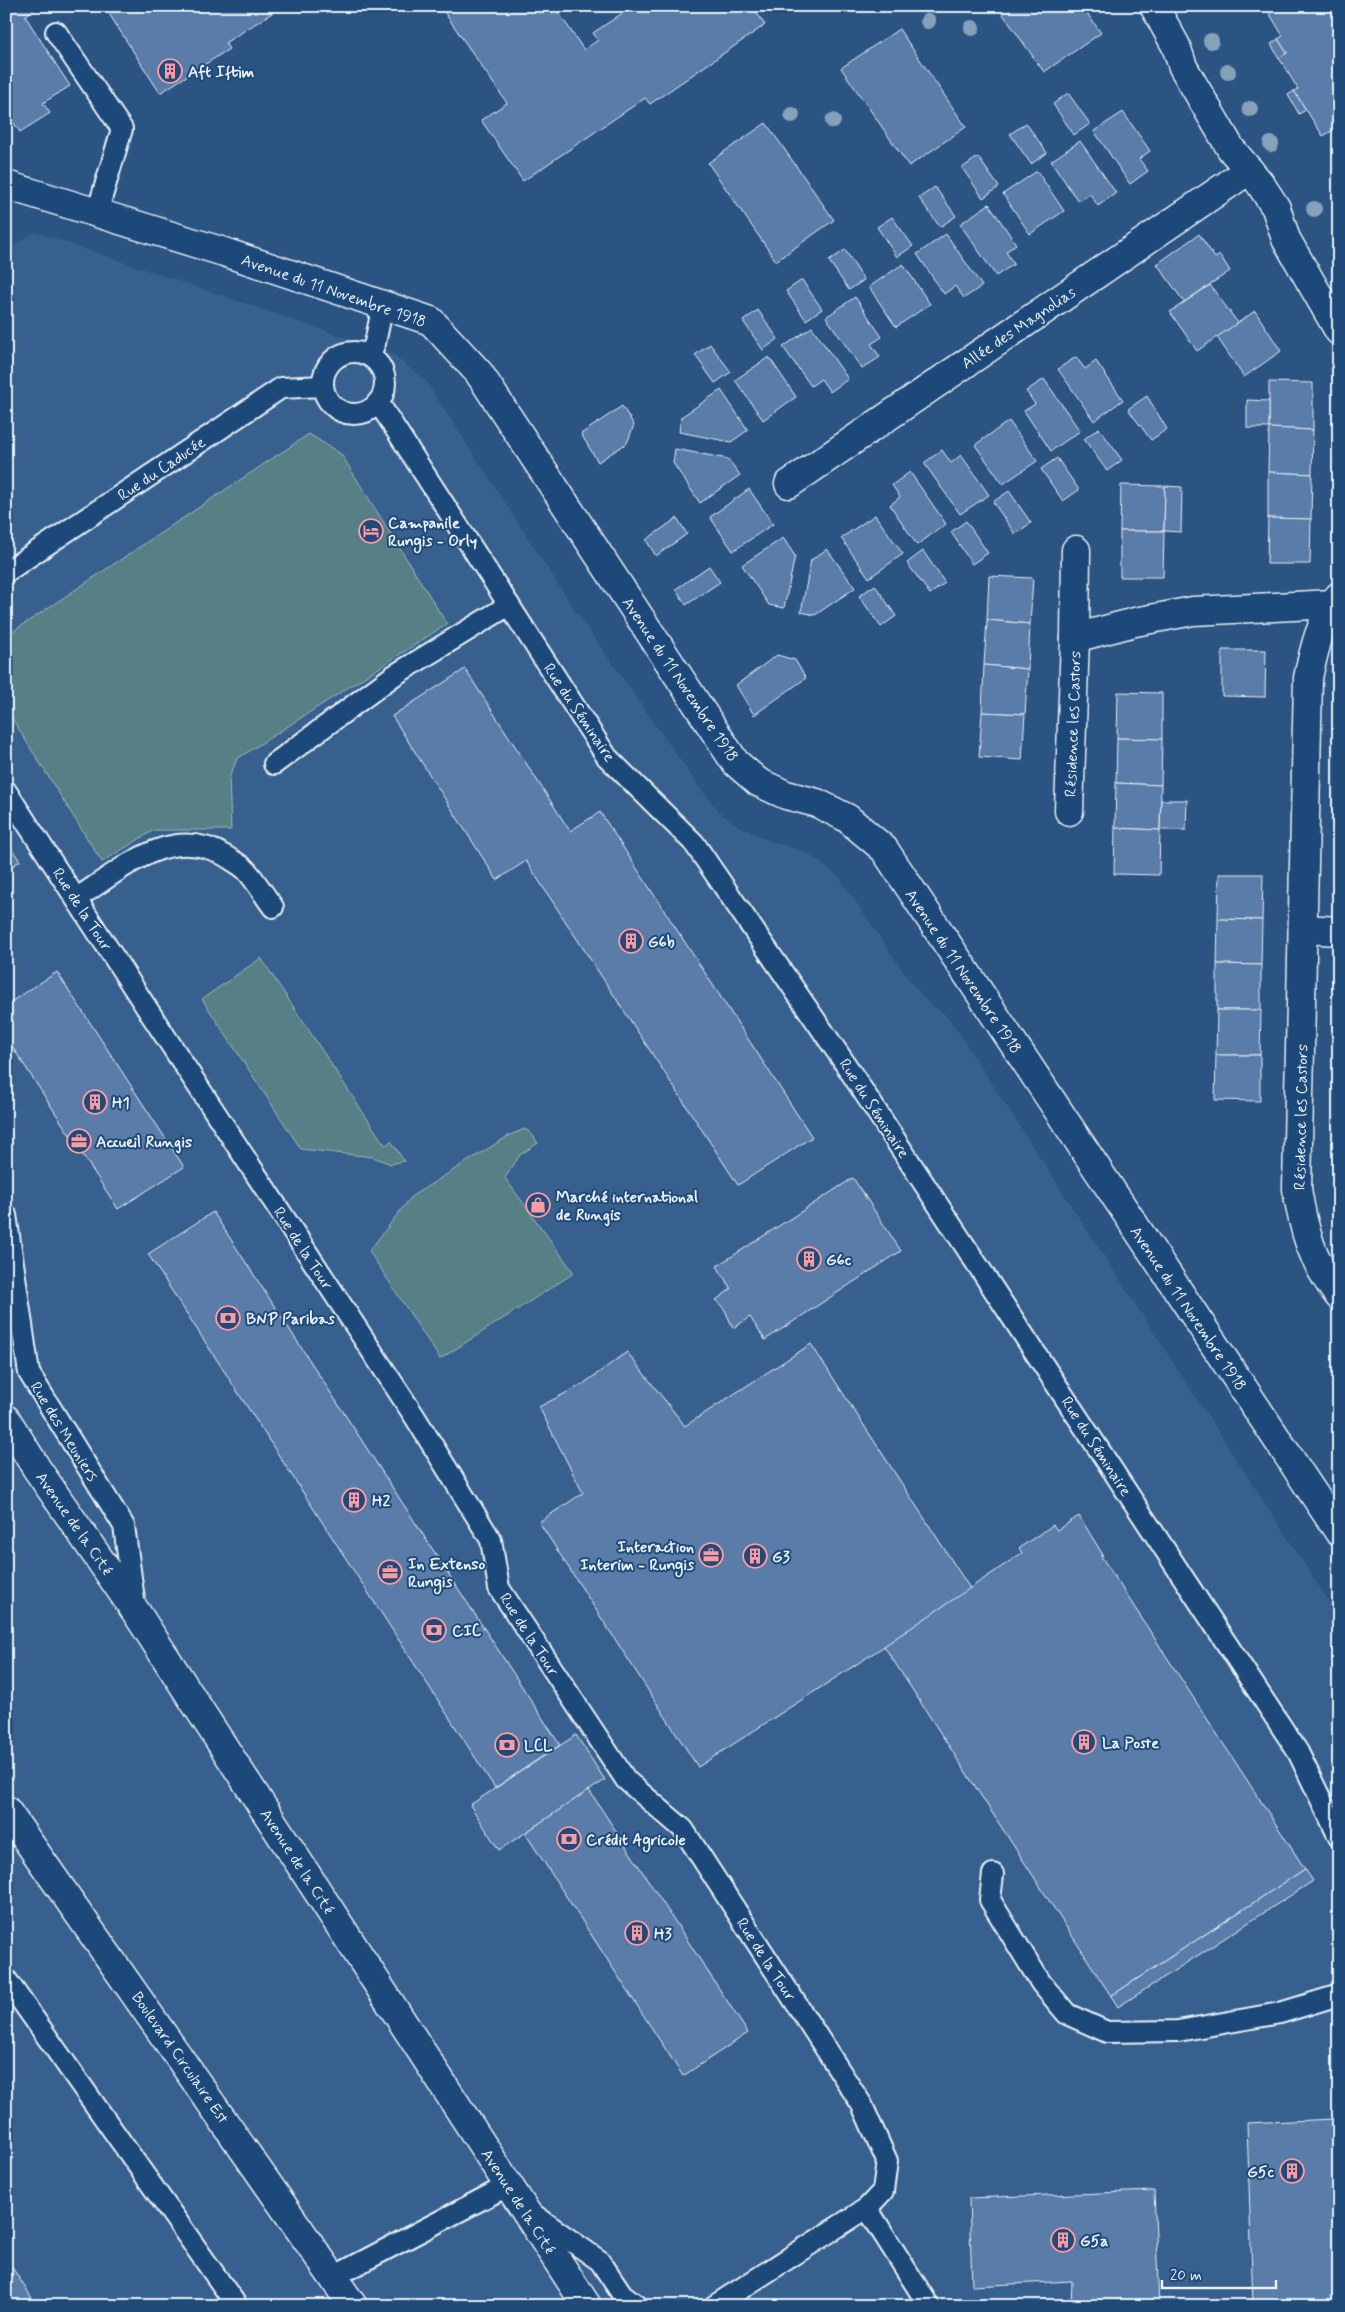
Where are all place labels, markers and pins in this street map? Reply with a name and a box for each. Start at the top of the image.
building icon: Aft Iftim [157,58,183,84]
place label: Aft Iftim [188,62,254,83]
place label: Campanile Rungis - Orly [388,513,477,554]
hotel icon: Campanile Rungis - Orly [358,518,384,544]
building icon: G6b [618,928,644,954]
place label: G6b [648,932,675,953]
building icon: H1 [82,1089,108,1115]
place label: H1 [112,1093,130,1114]
office icon: Accueil Rungis [66,1128,92,1154]
place label: Accueil Rungis [96,1132,192,1154]
place label: Marché international de Rungis [556,1187,698,1227]
shop icon: Marché international de Rungis [525,1192,551,1218]
building icon: G6c [796,1246,822,1272]
place label: G6c [826,1250,852,1271]
bank icon: BNP Paribas [215,1305,241,1331]
place label: BNP Paribas [246,1309,336,1330]
building icon: H2 [341,1487,367,1513]
place label: H2 [372,1491,390,1512]
place label: Interaction Interim - Rungis [580,1537,695,1578]
office icon: Interaction Interim - Rungis [698,1542,724,1568]
building icon: G3 [742,1543,768,1569]
place label: G3 [772,1547,791,1568]
place label: In Extenso Rungis [408,1554,485,1595]
office icon: In Extenso Rungis [377,1559,403,1585]
bank icon: CIC [421,1617,447,1643]
place label: CIC [452,1621,482,1642]
building icon: La Poste [1071,1729,1097,1755]
bank icon: LCL [494,1732,520,1758]
place label: La Poste [1102,1733,1159,1754]
place label: LCL [524,1736,553,1757]
bank icon: Crédit Agricole [556,1826,582,1852]
place label: Crédit Agricole [586,1830,686,1853]
building icon: H3 [624,1920,650,1946]
place label: H3 [654,1924,672,1945]
building icon: G5c [1279,2158,1305,2184]
place label: G5c [1247,2162,1274,2183]
building icon: G5a [1050,2227,1076,2253]
place label: G5a [1080,2231,1108,2252]

